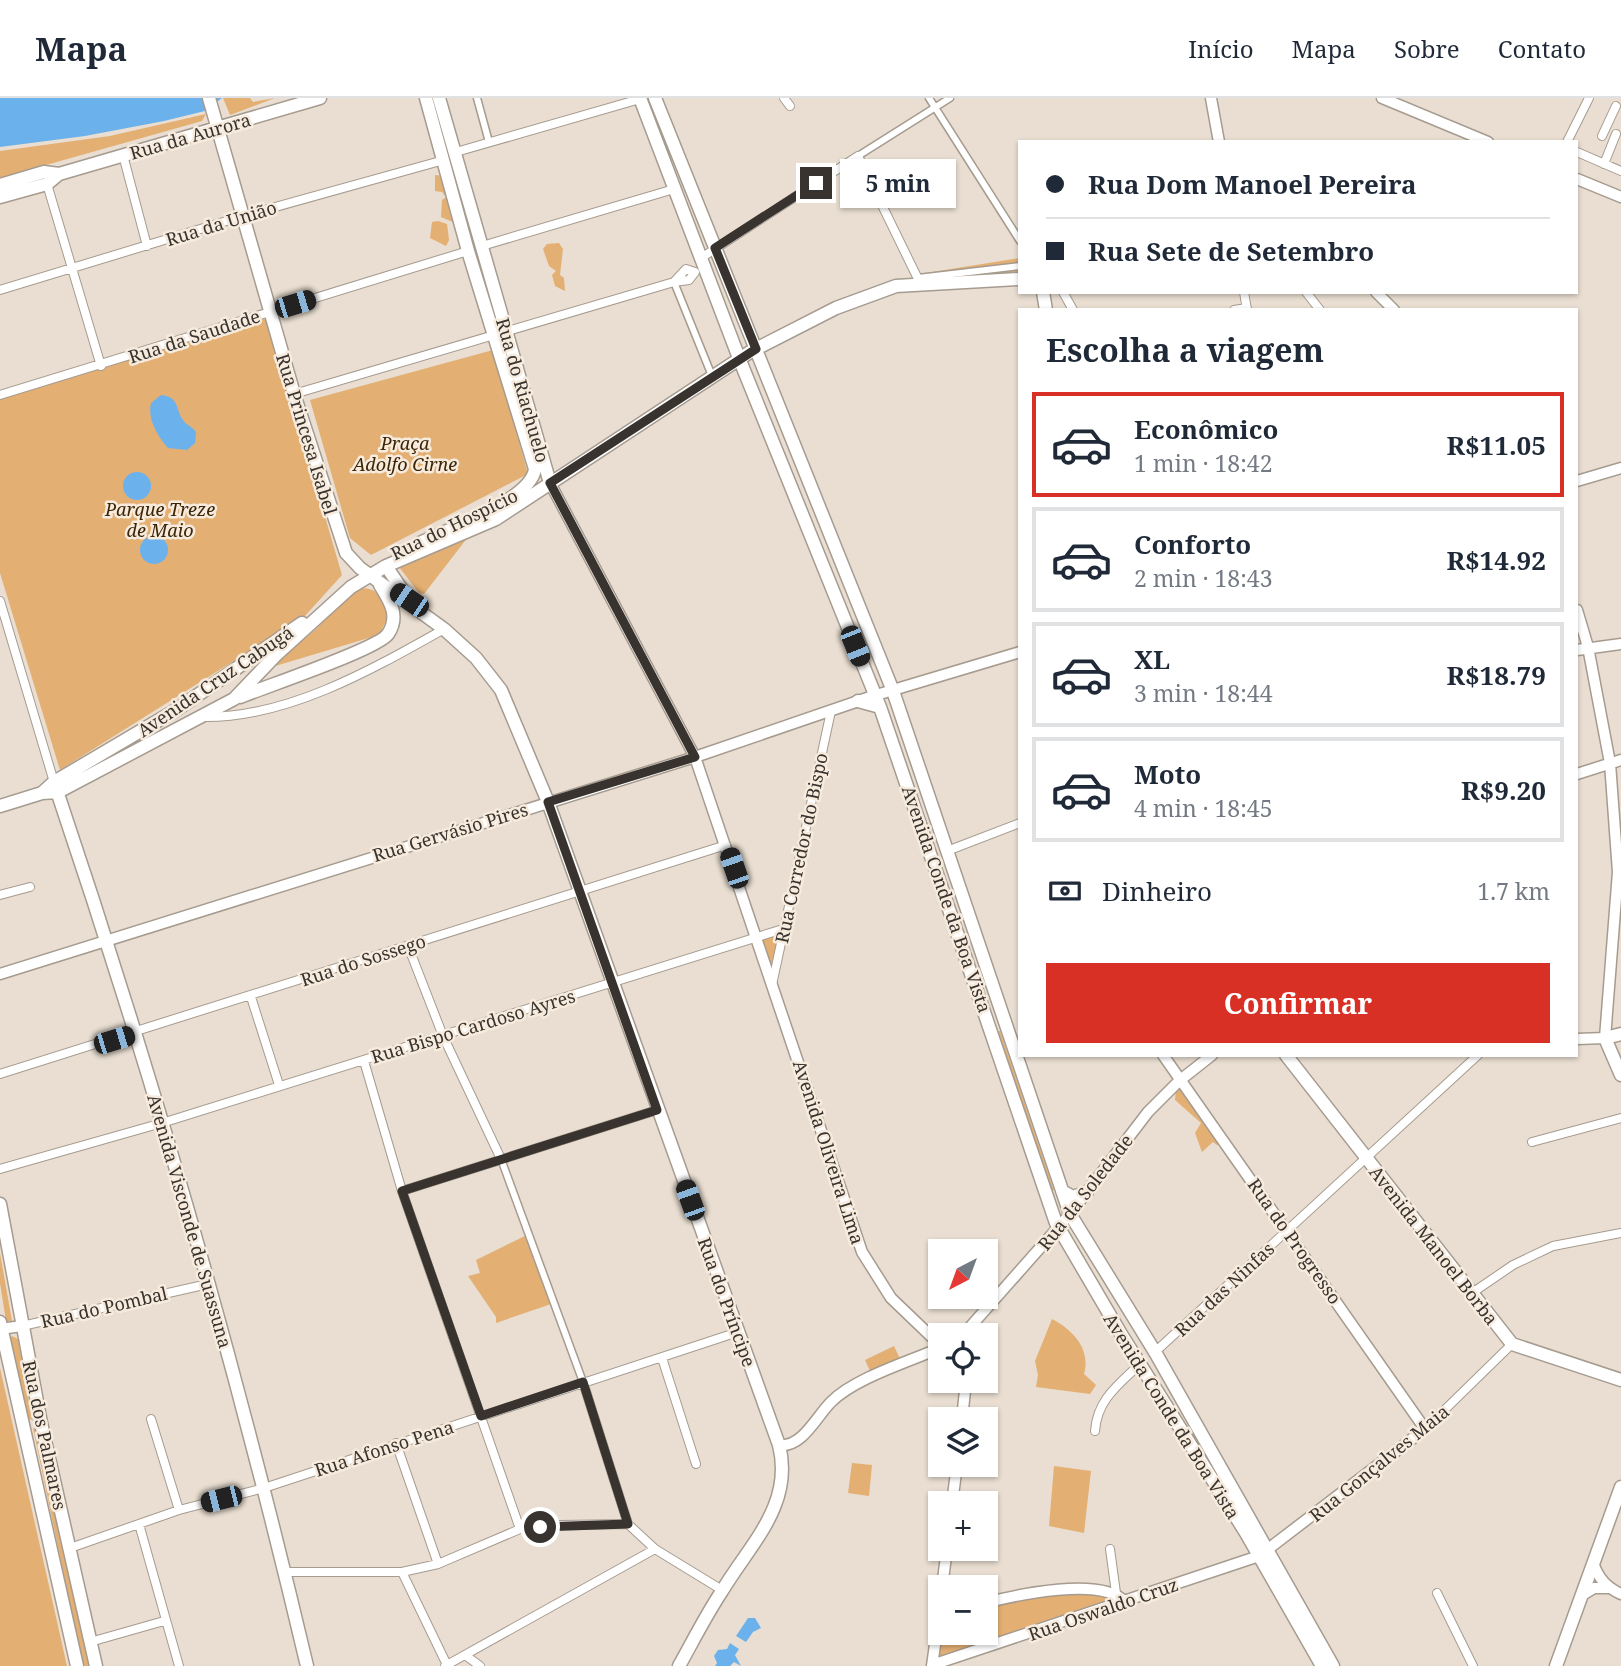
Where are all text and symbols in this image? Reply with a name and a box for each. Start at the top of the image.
text: Mapa [35,26,127,71]
text: Início [1188,32,1254,65]
text: Mapa [1292,32,1356,65]
text: Sobre [1394,32,1460,65]
text: Contato [1498,32,1586,65]
street label: Rua da Aurora [127,107,253,165]
callout: 5 min [840,158,956,208]
text: Rua Dom Manoel Pereira [1088,166,1417,202]
route end [800,167,832,199]
text: 5 min [865,167,931,199]
street label: Rua da União [163,195,279,251]
text: Rua Sete de Setembro [1088,233,1374,269]
car [272,288,319,320]
street label: Rua da Saudade [125,303,263,369]
street label: Rua do Riachuelo [491,315,555,465]
text: Escolha a viagem [1046,328,1324,371]
street label: Rua Princesa Isabel [271,350,343,518]
text: Econômico [1134,411,1278,447]
icon: car [1050,413,1113,476]
text: R$11.05 [1446,427,1546,463]
park label: Praça Adolfo Cirne [351,431,457,476]
text: 1 min · 18:42 [1134,447,1272,479]
street label: Rua do Hospício [386,483,522,565]
park label: Parque Treze de Maio [104,497,215,542]
text: Conforto [1134,526,1251,562]
icon: car [1050,528,1113,591]
text: R$14.92 [1446,542,1546,578]
text: 2 min · 18:43 [1134,562,1272,594]
car [386,580,433,620]
street label: Avenida Cruz Cabugá [132,620,298,742]
car [838,623,873,669]
text: XL [1134,641,1170,677]
icon: car [1050,643,1113,706]
text: R$18.79 [1446,657,1546,693]
text: 3 min · 18:44 [1134,677,1272,709]
street label: Rua Corredor do Bispo [769,751,833,945]
text: Moto [1134,756,1201,792]
icon: car [1050,758,1113,821]
text: R$9.20 [1461,772,1546,808]
street label: Avenida Conde da Boa Vista [897,782,997,1016]
text: 4 min · 18:45 [1134,792,1272,824]
street label: Rua Gervásio Pires [369,797,531,867]
car [718,845,751,891]
icon: cash [1046,872,1084,910]
text: Dinheiro [1102,873,1212,909]
text: 1.7 km [1477,875,1550,907]
street label: Rua do Sossego [297,928,429,992]
button: Confirmar [1046,963,1550,1043]
street label: Rua Bispo Cardoso Ayres [368,983,578,1069]
car [91,1024,138,1056]
street label: Avenida Oliveira Lima [788,1057,870,1247]
street label: Avenida Visconde de Suassuna [142,1091,238,1351]
street label: Rua da Soledade [1032,1129,1138,1255]
street label: Avenida Manoel Borba [1364,1161,1504,1329]
street label: Rua do Progresso [1243,1173,1347,1309]
car [673,1177,708,1223]
street label: Rua do Príncipe [692,1234,762,1370]
street label: Rua das Ninfas [1169,1237,1279,1341]
north arrow [928,1239,998,1309]
map controls [928,1239,998,1645]
street label: Rua do Pombal [38,1281,170,1333]
street label: Avenida Conde da Boa Vista [1099,1308,1245,1524]
button: locate [928,1323,998,1393]
street label: Rua dos Palmares [17,1358,73,1512]
street label: Rua Gonçalves Maia [1304,1399,1454,1527]
button: layers [928,1407,998,1477]
street label: Rua Afonso Pena [311,1414,457,1482]
car [199,1484,244,1514]
button: + [928,1491,998,1561]
route start [524,1511,556,1543]
street label: Rua Oswaldo Cruz [1025,1572,1181,1646]
button: − [928,1575,998,1645]

